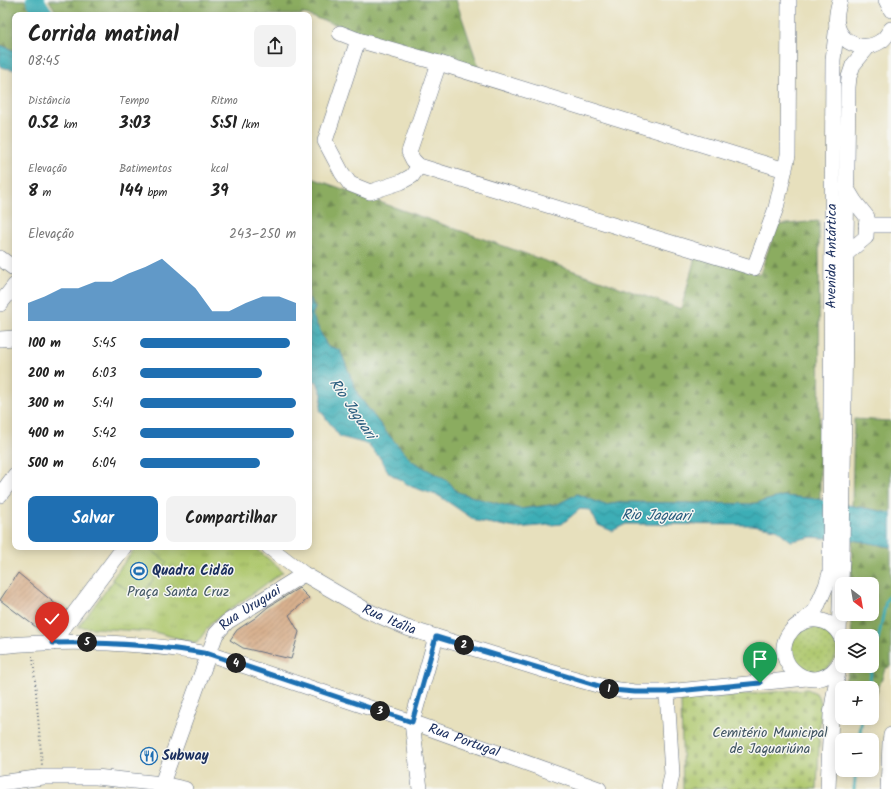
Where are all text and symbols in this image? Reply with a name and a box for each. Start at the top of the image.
text: Corrida matinal [28,18,179,53]
button: share [254,25,296,67]
text: 08:45 [28,51,60,72]
text: Distância [28,92,70,110]
text: Tempo [119,92,149,110]
text: Ritmo [211,92,238,110]
text: 0.52 [28,110,59,137]
text: 3:03 [119,110,151,137]
text: 5:51 [211,110,237,137]
text: km [59,116,78,134]
text: /km [237,116,259,134]
text: Elevação [28,160,67,178]
text: Batimentos [119,160,172,178]
text: kcal [211,160,229,178]
text: 8 [28,178,38,205]
text: 144 [119,178,143,205]
text: 39 [211,178,229,205]
text: m [38,184,51,202]
text: bpm [143,184,167,202]
street label: Avenida Antártica [821,203,843,309]
text: Elevação [28,224,74,245]
text: 243–250 m [229,224,296,245]
text: 100 m [28,333,61,354]
text: 5:45 [92,333,116,354]
text: 200 m [28,363,65,384]
text: 6:03 [92,363,116,384]
water label: Rio Jaguari [323,374,383,447]
text: 300 m [28,393,64,414]
text: 5:41 [92,393,113,414]
text: 400 m [28,423,64,444]
text: 5:42 [92,423,117,444]
text: 500 m [28,453,64,474]
text: 6:04 [92,453,116,474]
button: Salvar [28,496,158,542]
button: Compartilhar [166,496,296,542]
water label: Rio Jaguari [621,503,694,529]
place label: Quadra Cidão [152,560,234,582]
sports icon: Quadra Cidão [129,561,149,581]
north arrow [835,577,879,621]
map controls [835,577,879,777]
street label: Rua Uruguai [213,580,286,635]
park label: Praça Santa Cruz [127,581,229,603]
street label: Rua Itália [359,599,419,641]
pin [35,602,69,643]
icon: check [41,608,63,630]
button: layers [835,629,879,673]
pin: 5 [77,632,97,652]
text: 5 [84,633,90,651]
pin: 2 [454,635,474,655]
text: 2 [461,636,467,654]
pin [743,642,777,683]
icon: arrive [749,648,771,670]
pin: 4 [226,653,246,673]
text: 4 [233,654,239,672]
pin: 1 [599,679,619,699]
text: 1 [607,680,611,698]
button: + [835,681,879,725]
pin: 3 [370,701,390,721]
text: 3 [377,702,383,720]
street label: Rua Portugal [425,718,503,764]
park label: Cemitério Municipal de Jaguariúna [712,722,828,760]
button: − [835,733,879,777]
place label: Subway [162,745,210,767]
restaurant icon: Subway [139,746,159,766]

